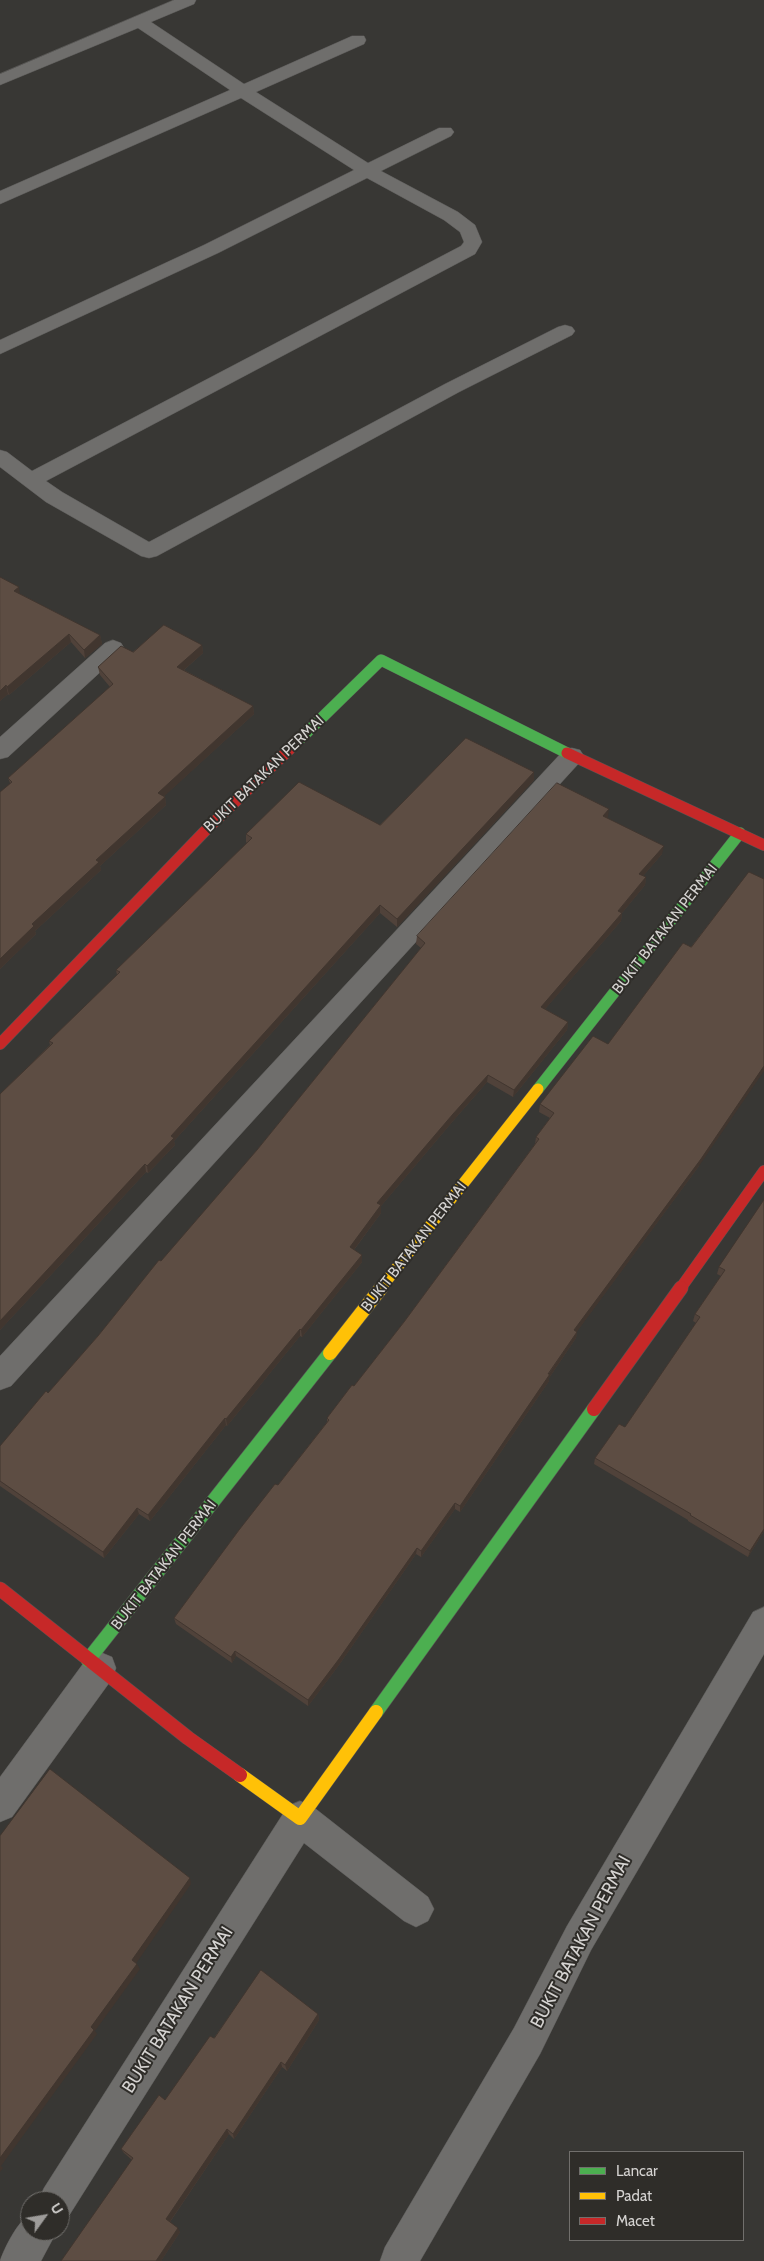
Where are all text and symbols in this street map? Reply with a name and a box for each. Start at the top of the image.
street label: BUKIT BATAKAN PERMAI [200,712,328,836]
street label: BUKIT BATAKAN PERMAI [609,860,721,998]
street label: BUKIT BATAKAN PERMAI [358,1178,470,1316]
street label: BUKIT BATAKAN PERMAI [108,1496,220,1634]
street label: BUKIT BATAKAN PERMAI [526,1852,636,2032]
street label: BUKIT BATAKAN PERMAI [118,1923,238,2097]
legend [569,2151,744,2241]
text: Lancar [616,2162,658,2180]
text: Padat [616,2187,652,2205]
north arrow [20,2191,70,2241]
text: U [47,2200,67,2218]
text: Macet [616,2212,655,2230]

